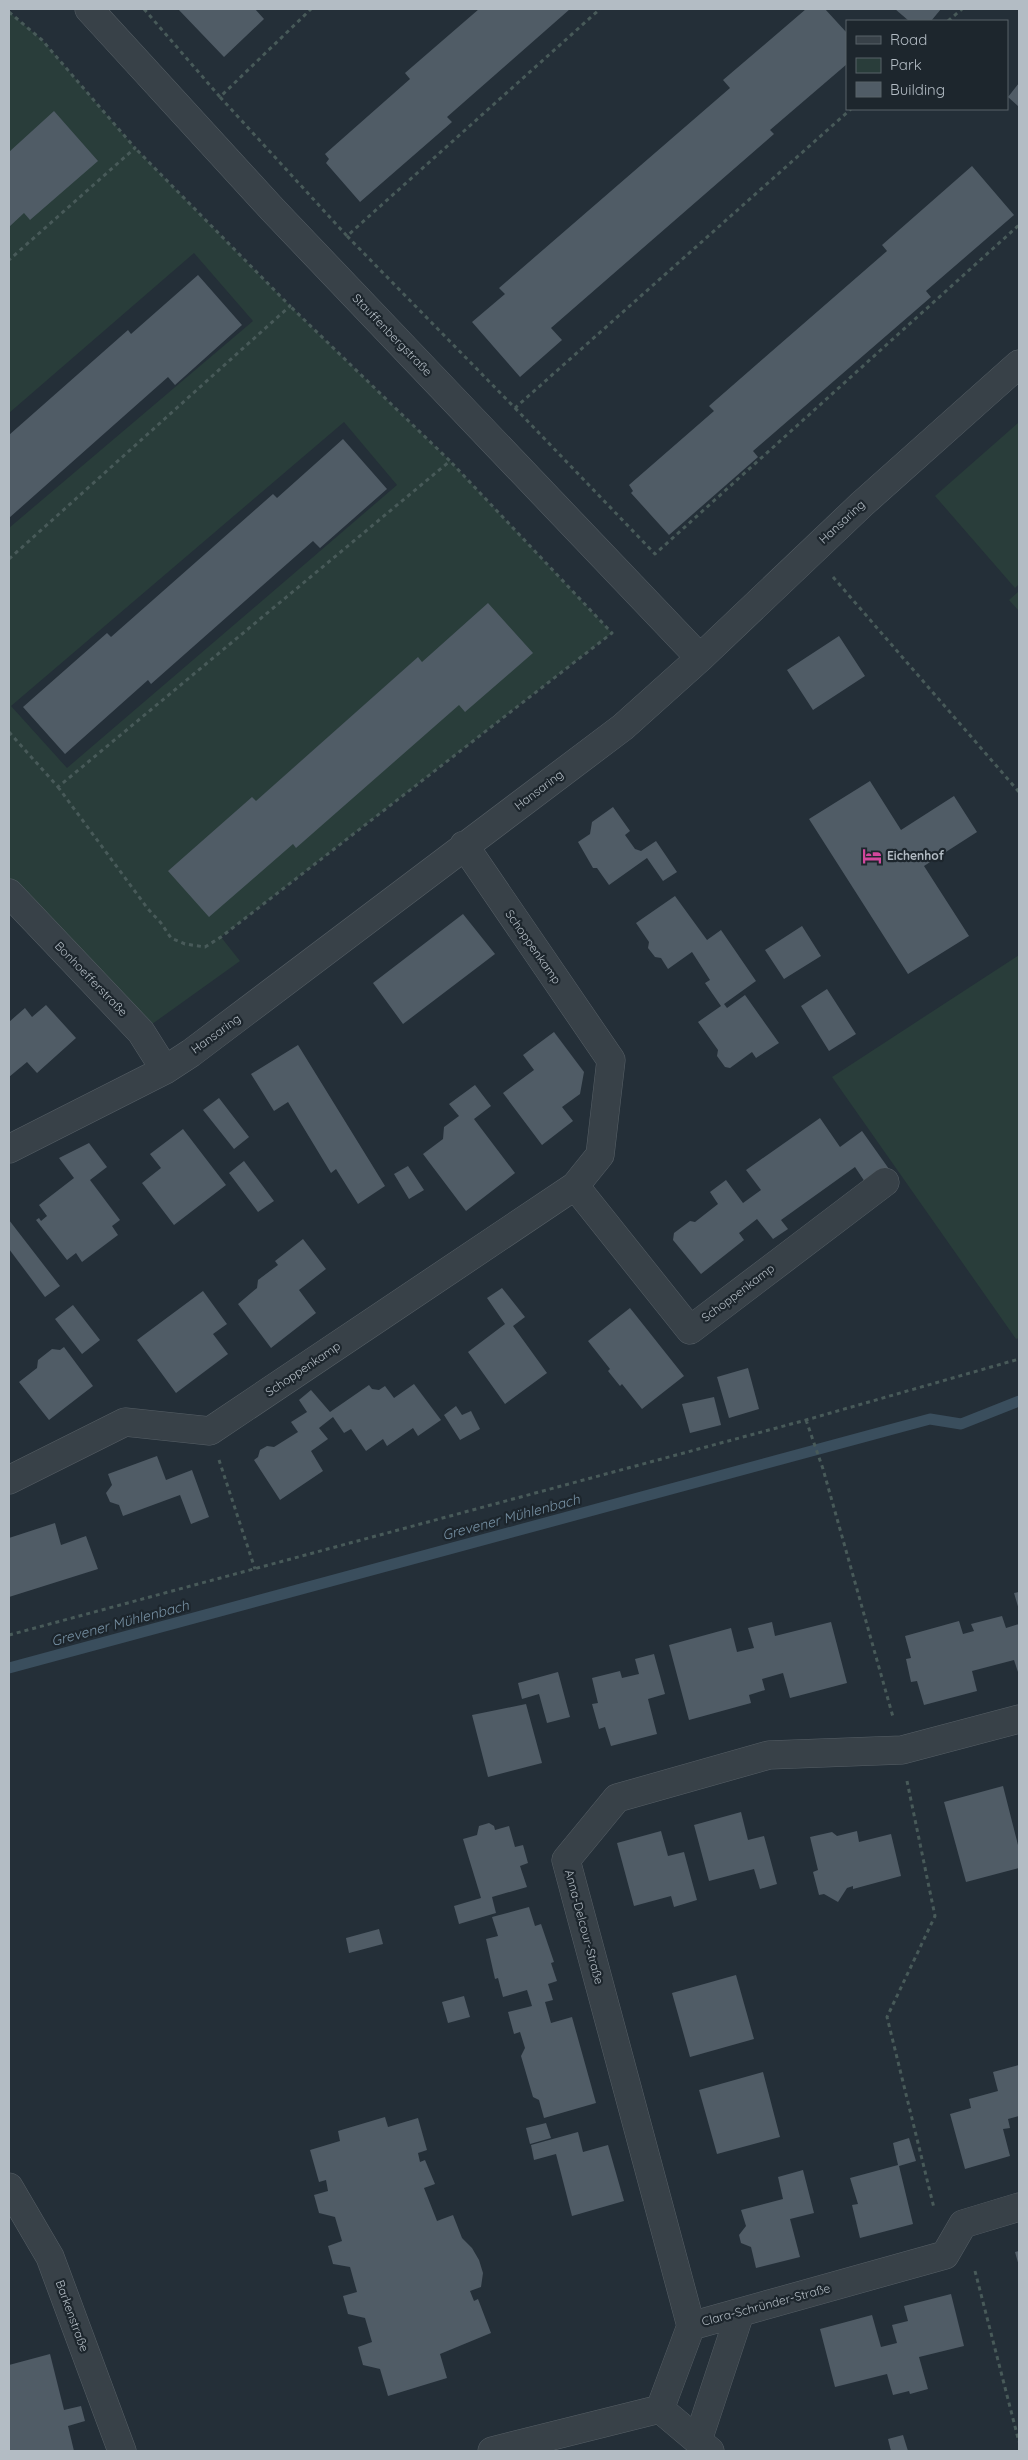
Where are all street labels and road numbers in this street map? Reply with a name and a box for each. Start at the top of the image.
street label: Stauffenbergstraße [349,290,436,379]
street label: Hansaring [816,497,868,547]
street label: Hansaring [511,766,566,813]
street label: Schoppenkamp [502,907,565,987]
street label: Bonhoefferstraße [52,938,131,1019]
street label: Hansaring [188,1011,243,1057]
street label: Schoppenkamp [698,1260,777,1325]
street label: Schoppenkamp [262,1338,343,1399]
street label: Anna-Delcour-Straße [562,1868,607,1986]
street label: Barkenstraße [53,2278,92,2354]
street label: Clara-Schründer-Straße [700,2280,832,2329]

